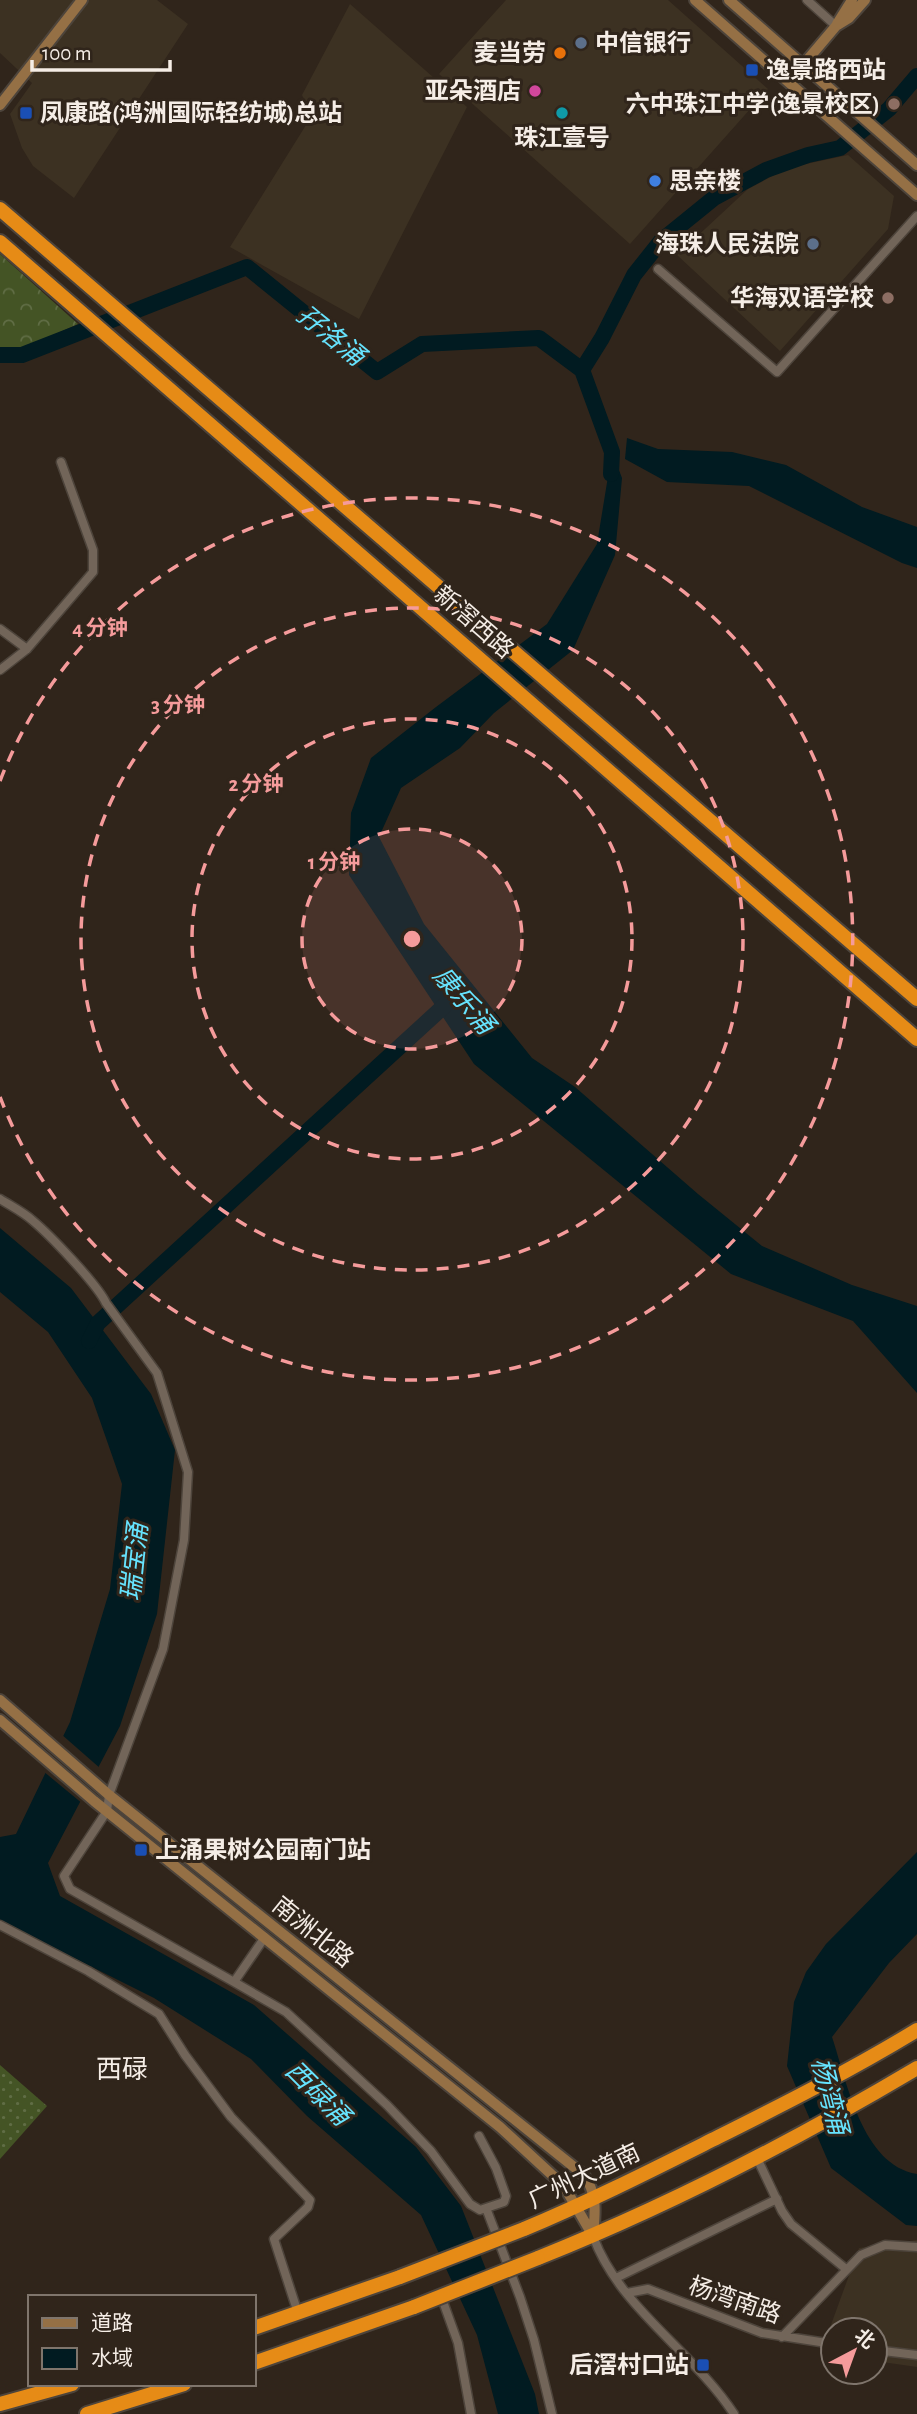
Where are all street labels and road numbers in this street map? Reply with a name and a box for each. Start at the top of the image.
street label: 新滘西路 [429,581,519,663]
street label: 南洲北路 [268,1892,358,1972]
street label: 广州大道南 [524,2139,644,2213]
street label: 杨湾南路 [685,2272,785,2328]

